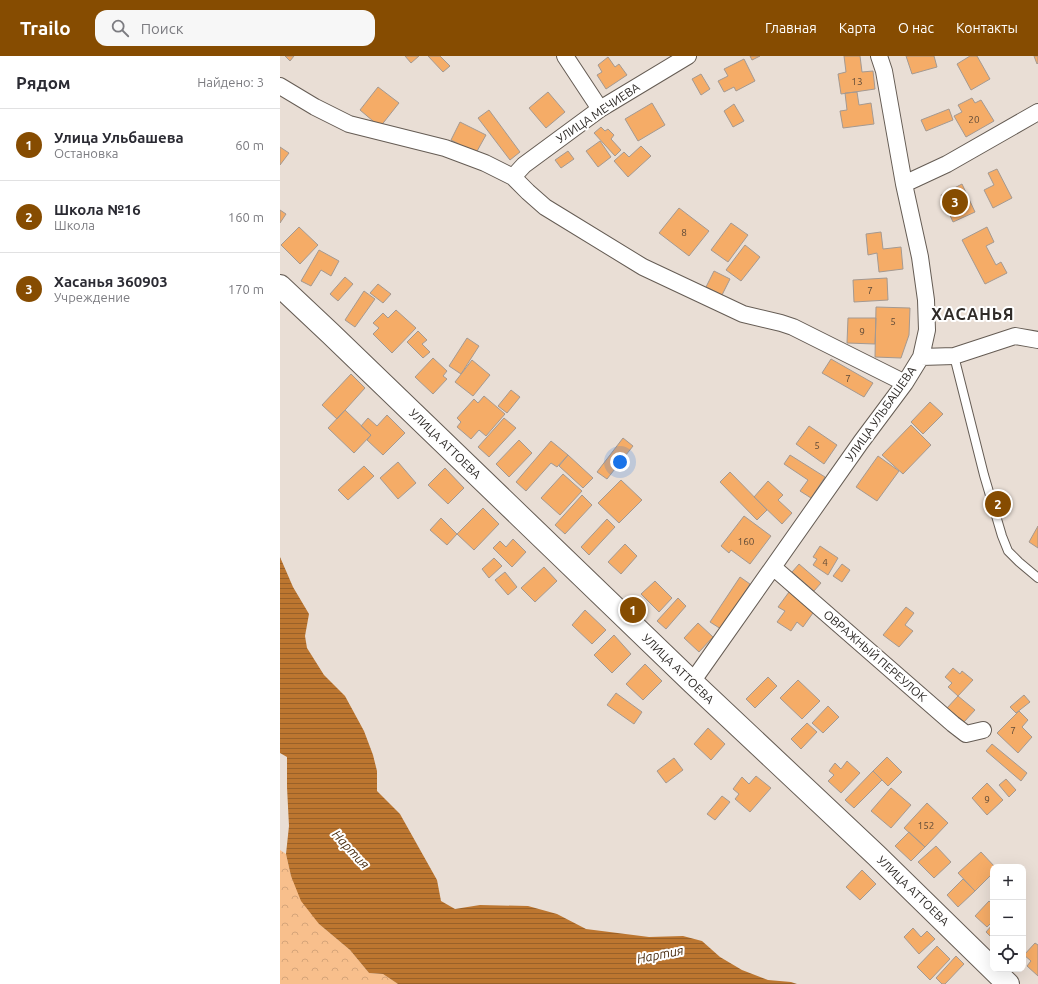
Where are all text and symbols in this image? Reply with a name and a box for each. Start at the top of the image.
search box [95,10,375,46]
text: Trailo [20,17,71,39]
icon: search [109,17,131,39]
text: Поиск [141,20,183,37]
text: Главная [765,20,817,36]
text: Карта [839,20,876,36]
text: О нас [898,20,934,36]
text: Контакты [956,20,1018,36]
text: Рядом [16,73,71,92]
text: Найдено: 3 [197,75,264,89]
house number: 13 [851,76,863,87]
street label: УЛИЦА МЕЧИЕВА [554,80,642,145]
house number: 20 [968,114,980,125]
text: Улица Ульбашева [54,129,184,146]
text: 1 [25,138,33,152]
text: 60 m [235,138,264,152]
text: Остановка [54,146,119,160]
pin: 3 [942,187,968,217]
text: Школа №16 [54,201,141,218]
text: 2 [25,210,33,224]
text: 160 m [228,210,264,224]
text: Школа [54,218,95,232]
house number: 8 [681,227,687,238]
text: Хасанья 360903 [54,273,168,290]
text: 3 [25,282,33,296]
text: 170 m [228,282,264,296]
house number: 7 [867,285,873,296]
text: Учреждение [54,290,130,304]
district label: ХАСАНЬЯ [931,305,1015,323]
house number: 5 [890,316,896,327]
house number: 9 [859,326,865,337]
street label: УЛИЦА УЛЬБАШЕВА [843,364,918,464]
house number: 7 [845,373,851,384]
street label: УЛИЦА АТТОЕВА [407,406,484,481]
house number: 5 [814,440,820,451]
your location [610,452,630,472]
pin: 2 [985,489,1011,519]
house number: 160 [738,536,755,547]
house number: 4 [822,557,828,568]
pin: 1 [620,595,646,625]
street label: ОВРАЖНЫЙ ПЕРЕУЛОК [821,607,930,704]
street label: УЛИЦА АТТОЕВА [640,631,717,706]
house number: 7 [1010,725,1016,736]
house number: 9 [984,794,990,805]
house number: 152 [918,820,934,831]
water label: Нартия [330,827,372,871]
street label: УЛИЦА АТТОЕВА [875,853,952,928]
map controls [990,864,1026,972]
button: + [990,864,1026,900]
button: − [990,900,1026,936]
button: locate [990,936,1026,972]
water label: Нартия [635,943,685,965]

